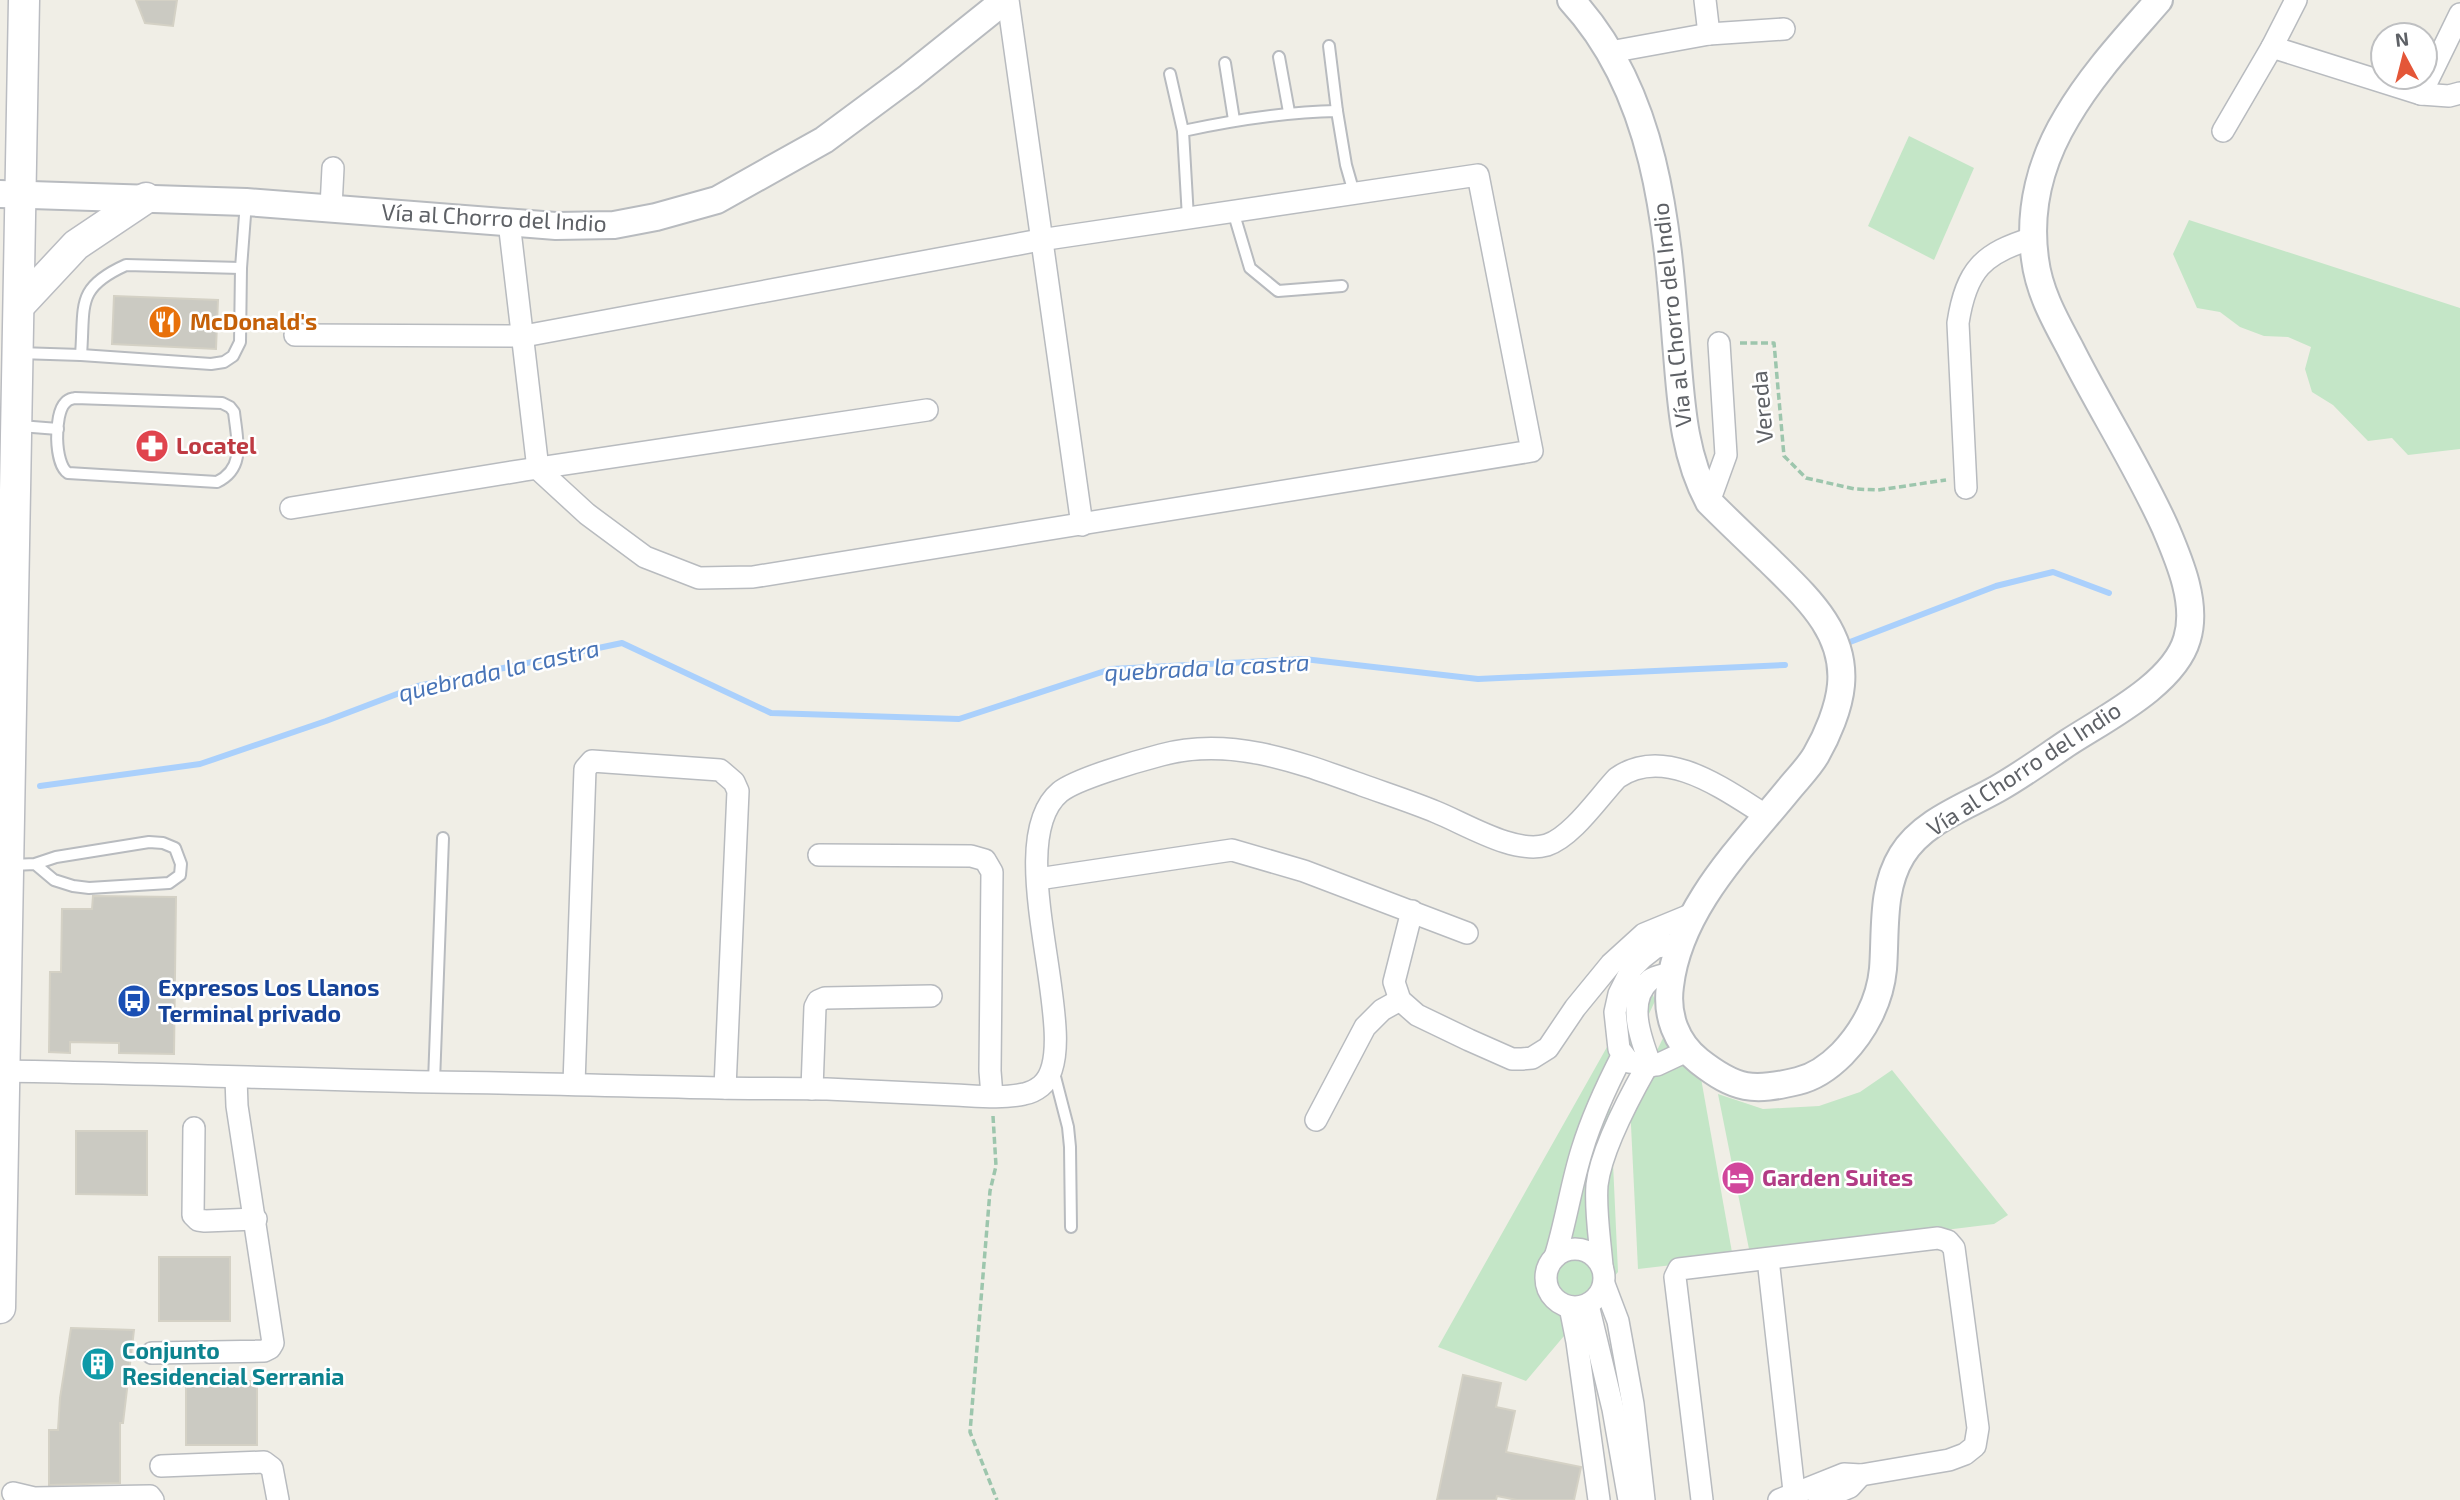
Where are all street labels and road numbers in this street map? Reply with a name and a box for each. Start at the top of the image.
street label: Vía al Chorro del Indio [381,197,607,237]
street label: Vía al Chorro del Indio [1645,201,1697,429]
street label: Vereda [1744,370,1778,444]
street label: Vía al Chorro del Indio [1921,695,2126,841]

